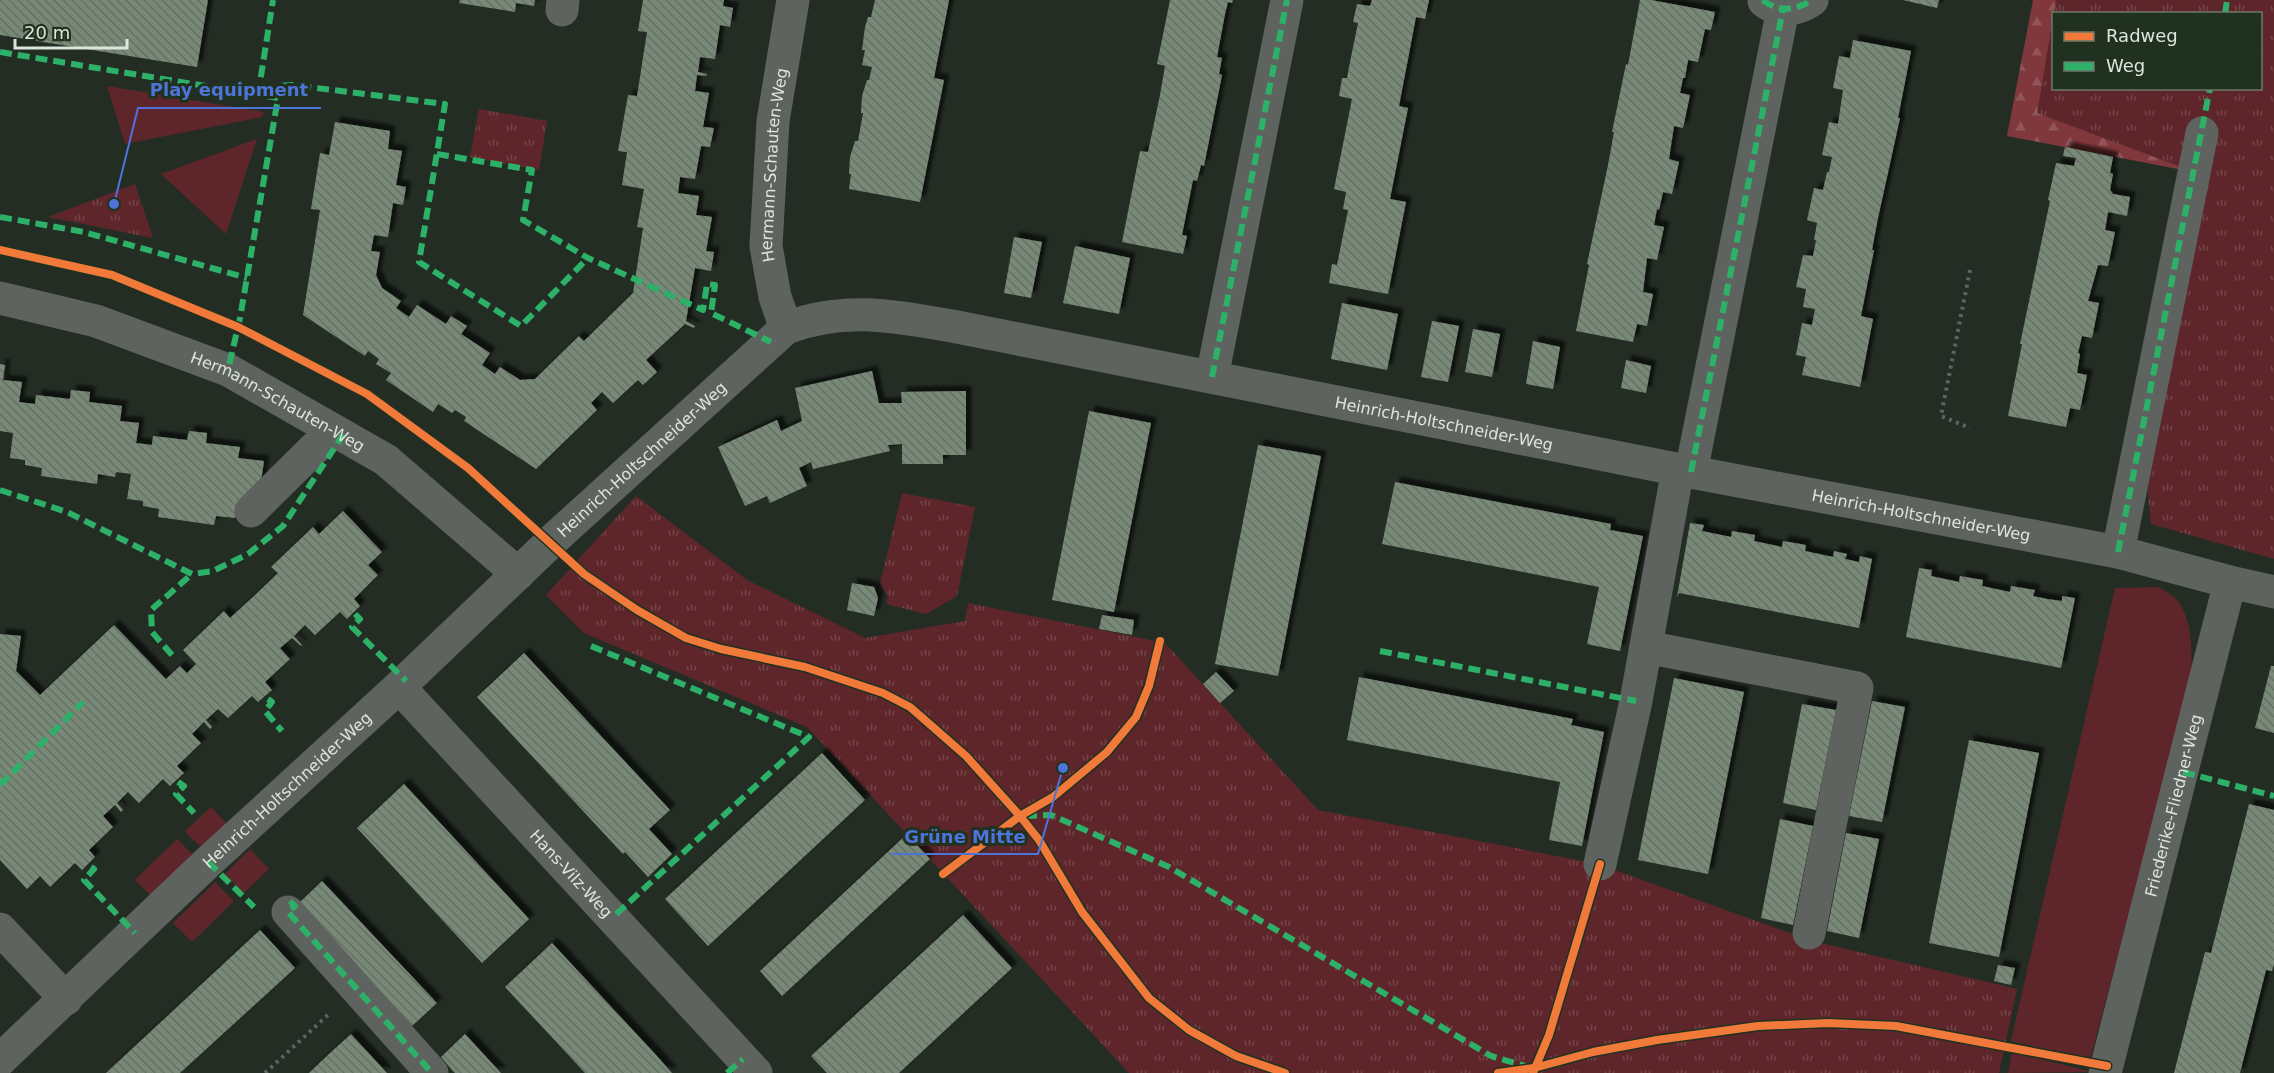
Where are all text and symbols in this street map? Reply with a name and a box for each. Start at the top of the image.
scale bar [15,12,128,50]
legend [2052,12,2262,90]
text: 20 m [24,22,70,43]
text: Radweg [2106,25,2178,46]
text: Weg [2106,55,2145,76]
street label: Hermann-Schauten-Weg [756,67,791,264]
callout: Play equipment [138,72,321,108]
text: Play equipment [150,79,309,100]
street label: Hermann-Schauten-Weg [188,348,368,455]
street label: Heinrich-Holtschneider-Weg [553,378,730,541]
street label: Heinrich-Holtschneider-Weg [1333,392,1555,454]
street label: Heinrich-Holtschneider-Weg [1810,485,2032,545]
street label: Heinrich-Holtschneider-Weg [198,708,375,872]
street label: Friederike-Fliedner-Weg [2141,712,2205,899]
callout: Grüne Mitte [892,818,1038,854]
street label: Hans-Vilz-Weg [526,826,617,921]
text: Grüne Mitte [904,826,1026,847]

